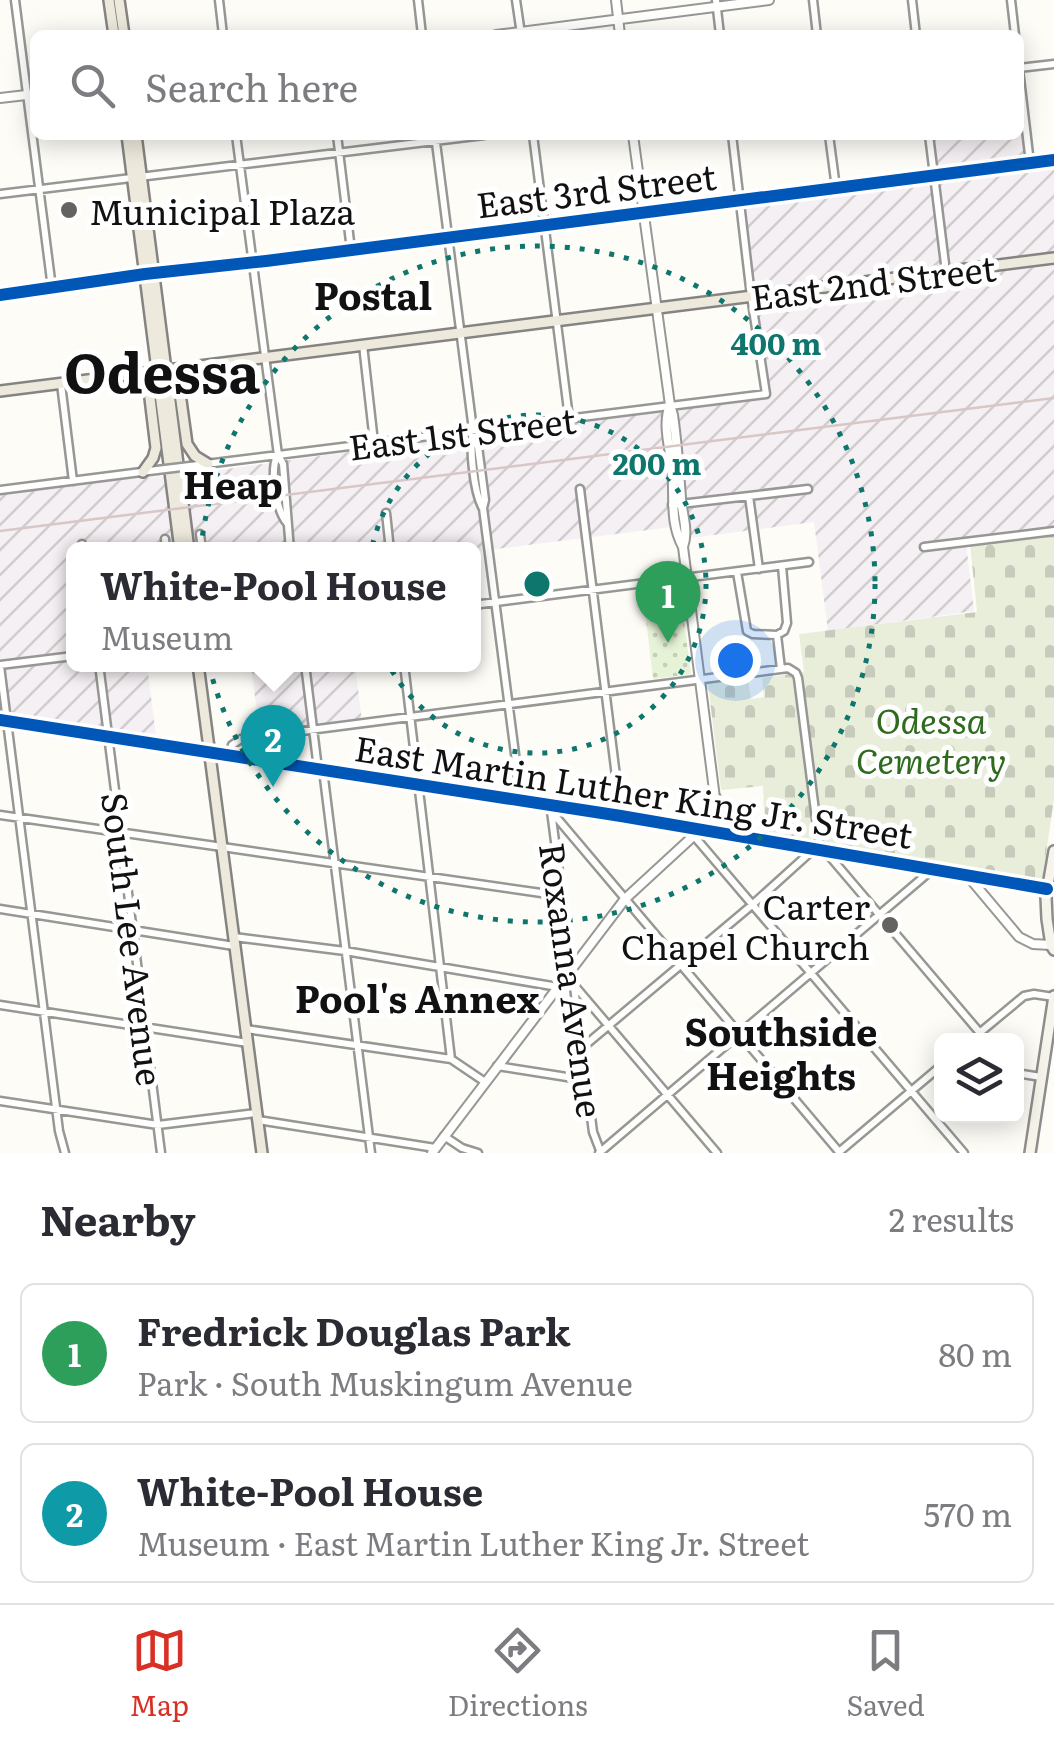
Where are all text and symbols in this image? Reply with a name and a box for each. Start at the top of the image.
search box [30,30,1024,140]
text: Search here [145,57,358,114]
icon: search [65,58,120,113]
street label: East 3rd Street [473,148,719,230]
place label: Municipal Plaza [89,184,355,236]
marker: Municipal Plaza [58,199,80,221]
street label: East 2nd Street [747,240,999,322]
district label: Postal [314,265,432,322]
text: 400 m [731,320,822,364]
district label: Odessa [64,328,260,410]
street label: East 1st Street [345,392,579,472]
text: 200 m [613,440,702,484]
district label: Heap [183,454,283,511]
popup [66,542,481,672]
text: White-Pool House [100,555,447,612]
pin: 1 [636,560,700,643]
centre of rings [519,566,555,602]
text: Museum [100,612,233,660]
your location [710,635,761,686]
park label: Odessa Cemetery [856,693,1006,785]
pin: 2 [240,704,306,787]
street label: East Martin Luther King Jr. Street [351,720,917,860]
street label: South Lee Avenue [90,789,178,1089]
street label: Roxanna Avenue [528,839,618,1121]
place label: Carter Chapel Church [621,879,870,971]
marker: Carter Chapel Church [879,914,901,936]
district label: Pool's Annex [295,968,539,1025]
district label: Southside Heights [684,1001,878,1102]
map controls [934,1033,1024,1123]
button: layers [934,1033,1024,1123]
text: Nearby [40,1187,196,1249]
text: 2 results [889,1194,1014,1242]
text: Fredrick Douglas Park [137,1301,570,1358]
text: 1 [68,1329,81,1377]
text: 80 m [938,1329,1012,1377]
text: Park · South Muskingum Avenue [137,1358,633,1406]
text: White-Pool House [137,1461,483,1518]
text: 2 [66,1489,83,1537]
text: 570 m [924,1489,1012,1537]
text: Museum · East Martin Luther King Jr. Street [137,1518,809,1566]
tab: Map [129,1623,189,1725]
tab: Directions [448,1623,588,1725]
tab: Saved [847,1623,925,1725]

